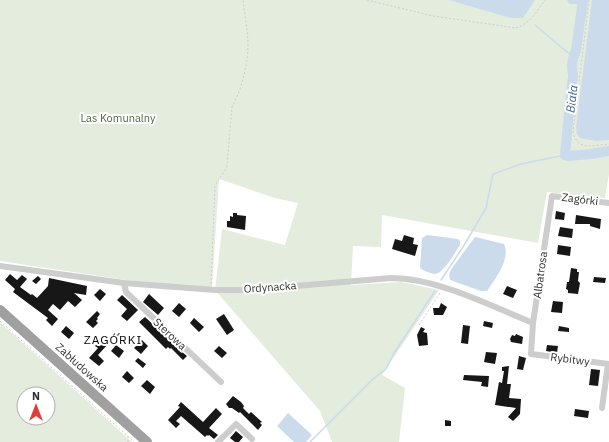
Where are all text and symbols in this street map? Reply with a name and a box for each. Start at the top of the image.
water label: Biała [562,84,581,114]
park label: Las Komunalny [81,111,156,125]
street label: Zagórki [561,190,599,208]
street label: Albatrosa [530,250,550,300]
street label: Ordynacka [243,278,297,296]
street label: Sterowa [150,315,190,353]
district label: ZAGÓRKI [84,332,142,347]
street label: Zabłudowska [53,340,111,394]
street label: Rybitwy [550,350,591,368]
north arrow [16,386,56,426]
text: N [32,389,40,403]

